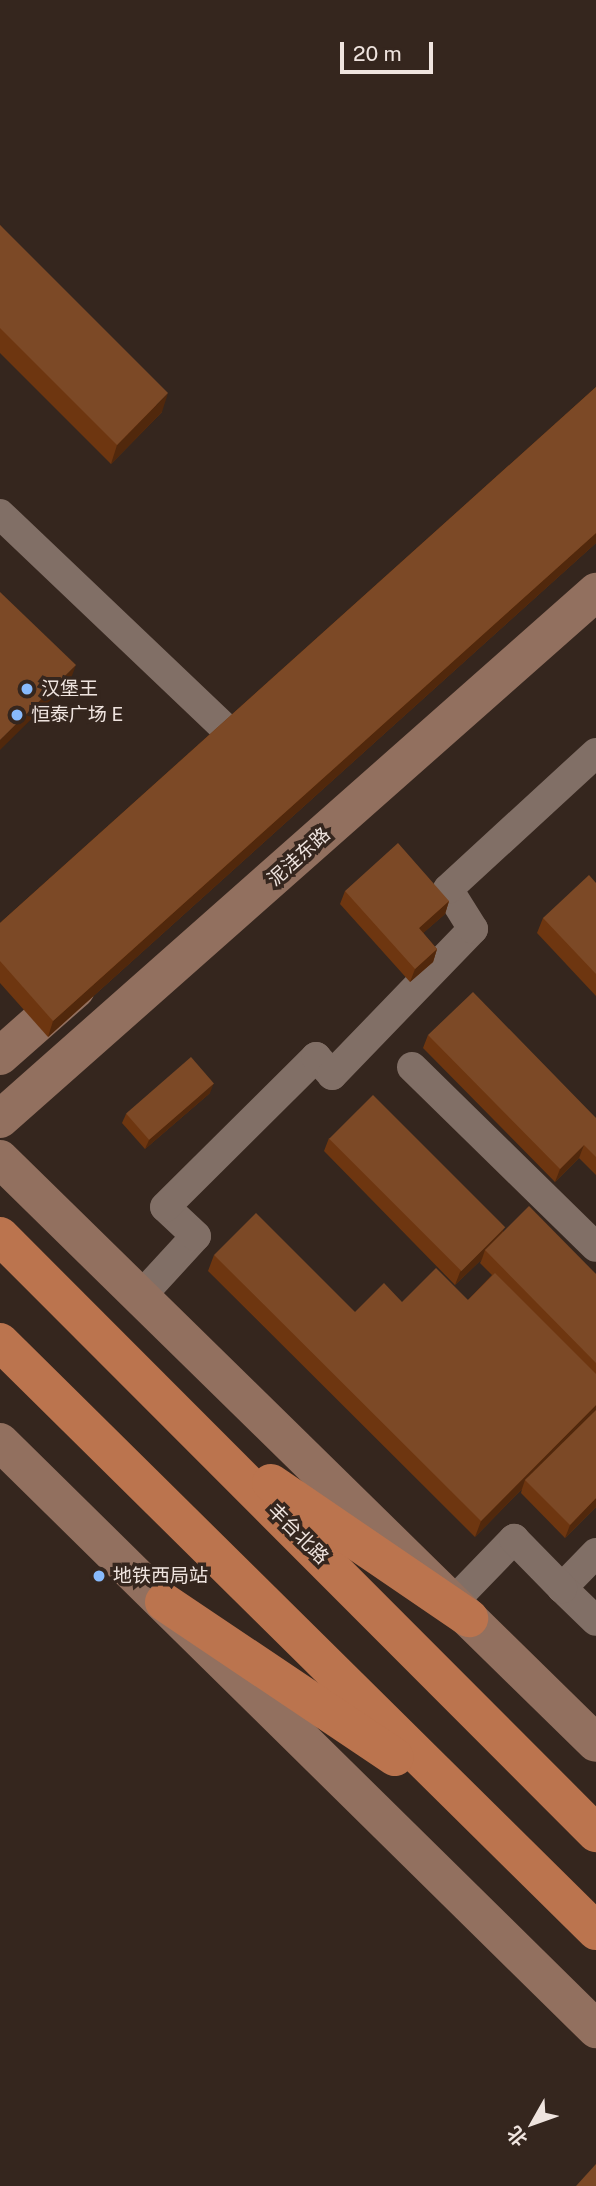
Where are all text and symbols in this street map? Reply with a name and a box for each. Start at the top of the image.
scale bar [344,28,437,72]
text: 20 m [353,41,402,66]
place label: 汉堡王 [41,678,98,700]
marker: 汉堡王 [19,681,35,697]
place label: 恒泰广场 E [31,704,123,726]
marker: 恒泰广场 E [9,707,25,723]
street label: 泥洼东路 [263,823,335,891]
street label: 丰台北路 [263,1499,333,1569]
place label: 地铁西局站 [113,1565,208,1587]
marker: 地铁西局站 [91,1568,107,1584]
north arrow [498,2088,568,2158]
text: 北 [502,2122,531,2151]

